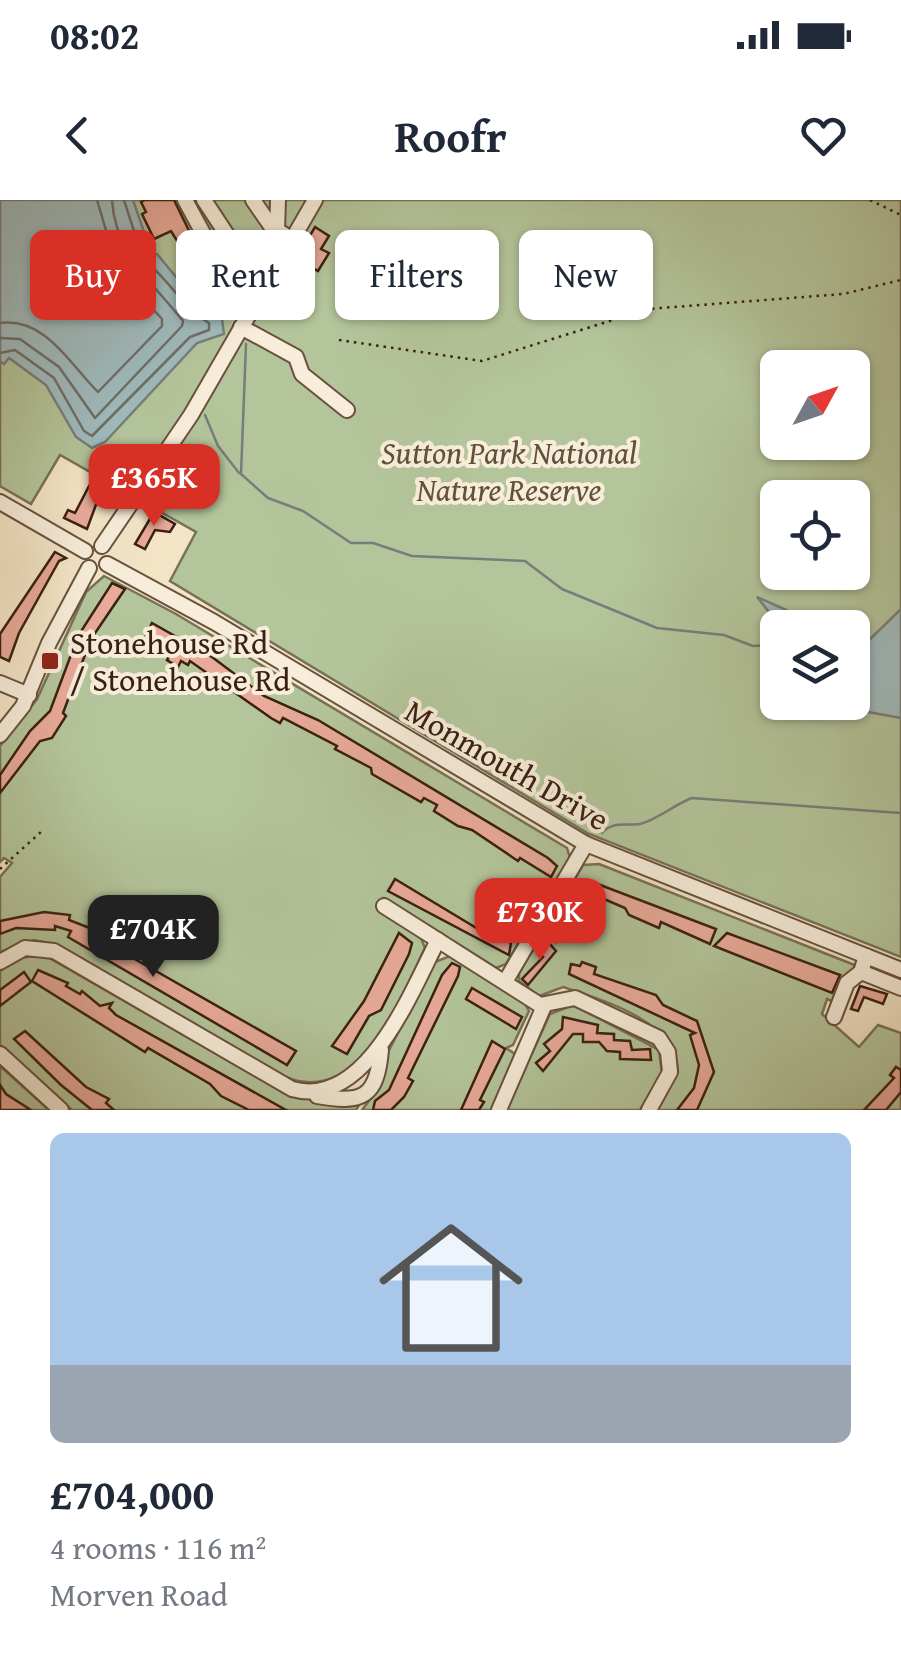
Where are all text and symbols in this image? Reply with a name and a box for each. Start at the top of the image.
text: 08:02 [50,7,140,63]
text: Roofr [394,103,507,168]
icon: back [50,108,105,163]
icon: heart [796,108,851,163]
chip: Buy [30,230,156,320]
chip: Rent [176,230,315,320]
chip: Filters [335,230,499,320]
chip: New [519,230,653,320]
north arrow [760,350,870,460]
map controls [760,350,870,720]
park label: Sutton Park National Nature Reserve [381,429,637,513]
pin: £365K [84,444,224,529]
text: £365K [111,453,197,500]
button: locate [760,480,870,590]
button: layers [760,610,870,720]
place label: Stonehouse Rd / Stonehouse Rd [70,619,290,703]
marker: Stonehouse Rd / Stonehouse Rd [39,650,61,672]
street label: Monmouth Drive [397,687,618,842]
pin: £730K [470,878,610,963]
text: £730K [497,887,583,934]
pin: £704K [83,895,223,980]
text: £704K [110,904,196,951]
icon: home [361,1198,541,1378]
text: £704,000 [50,1463,214,1524]
text: 4 rooms · 116 m² [50,1524,266,1571]
text: Morven Road [50,1571,228,1618]

